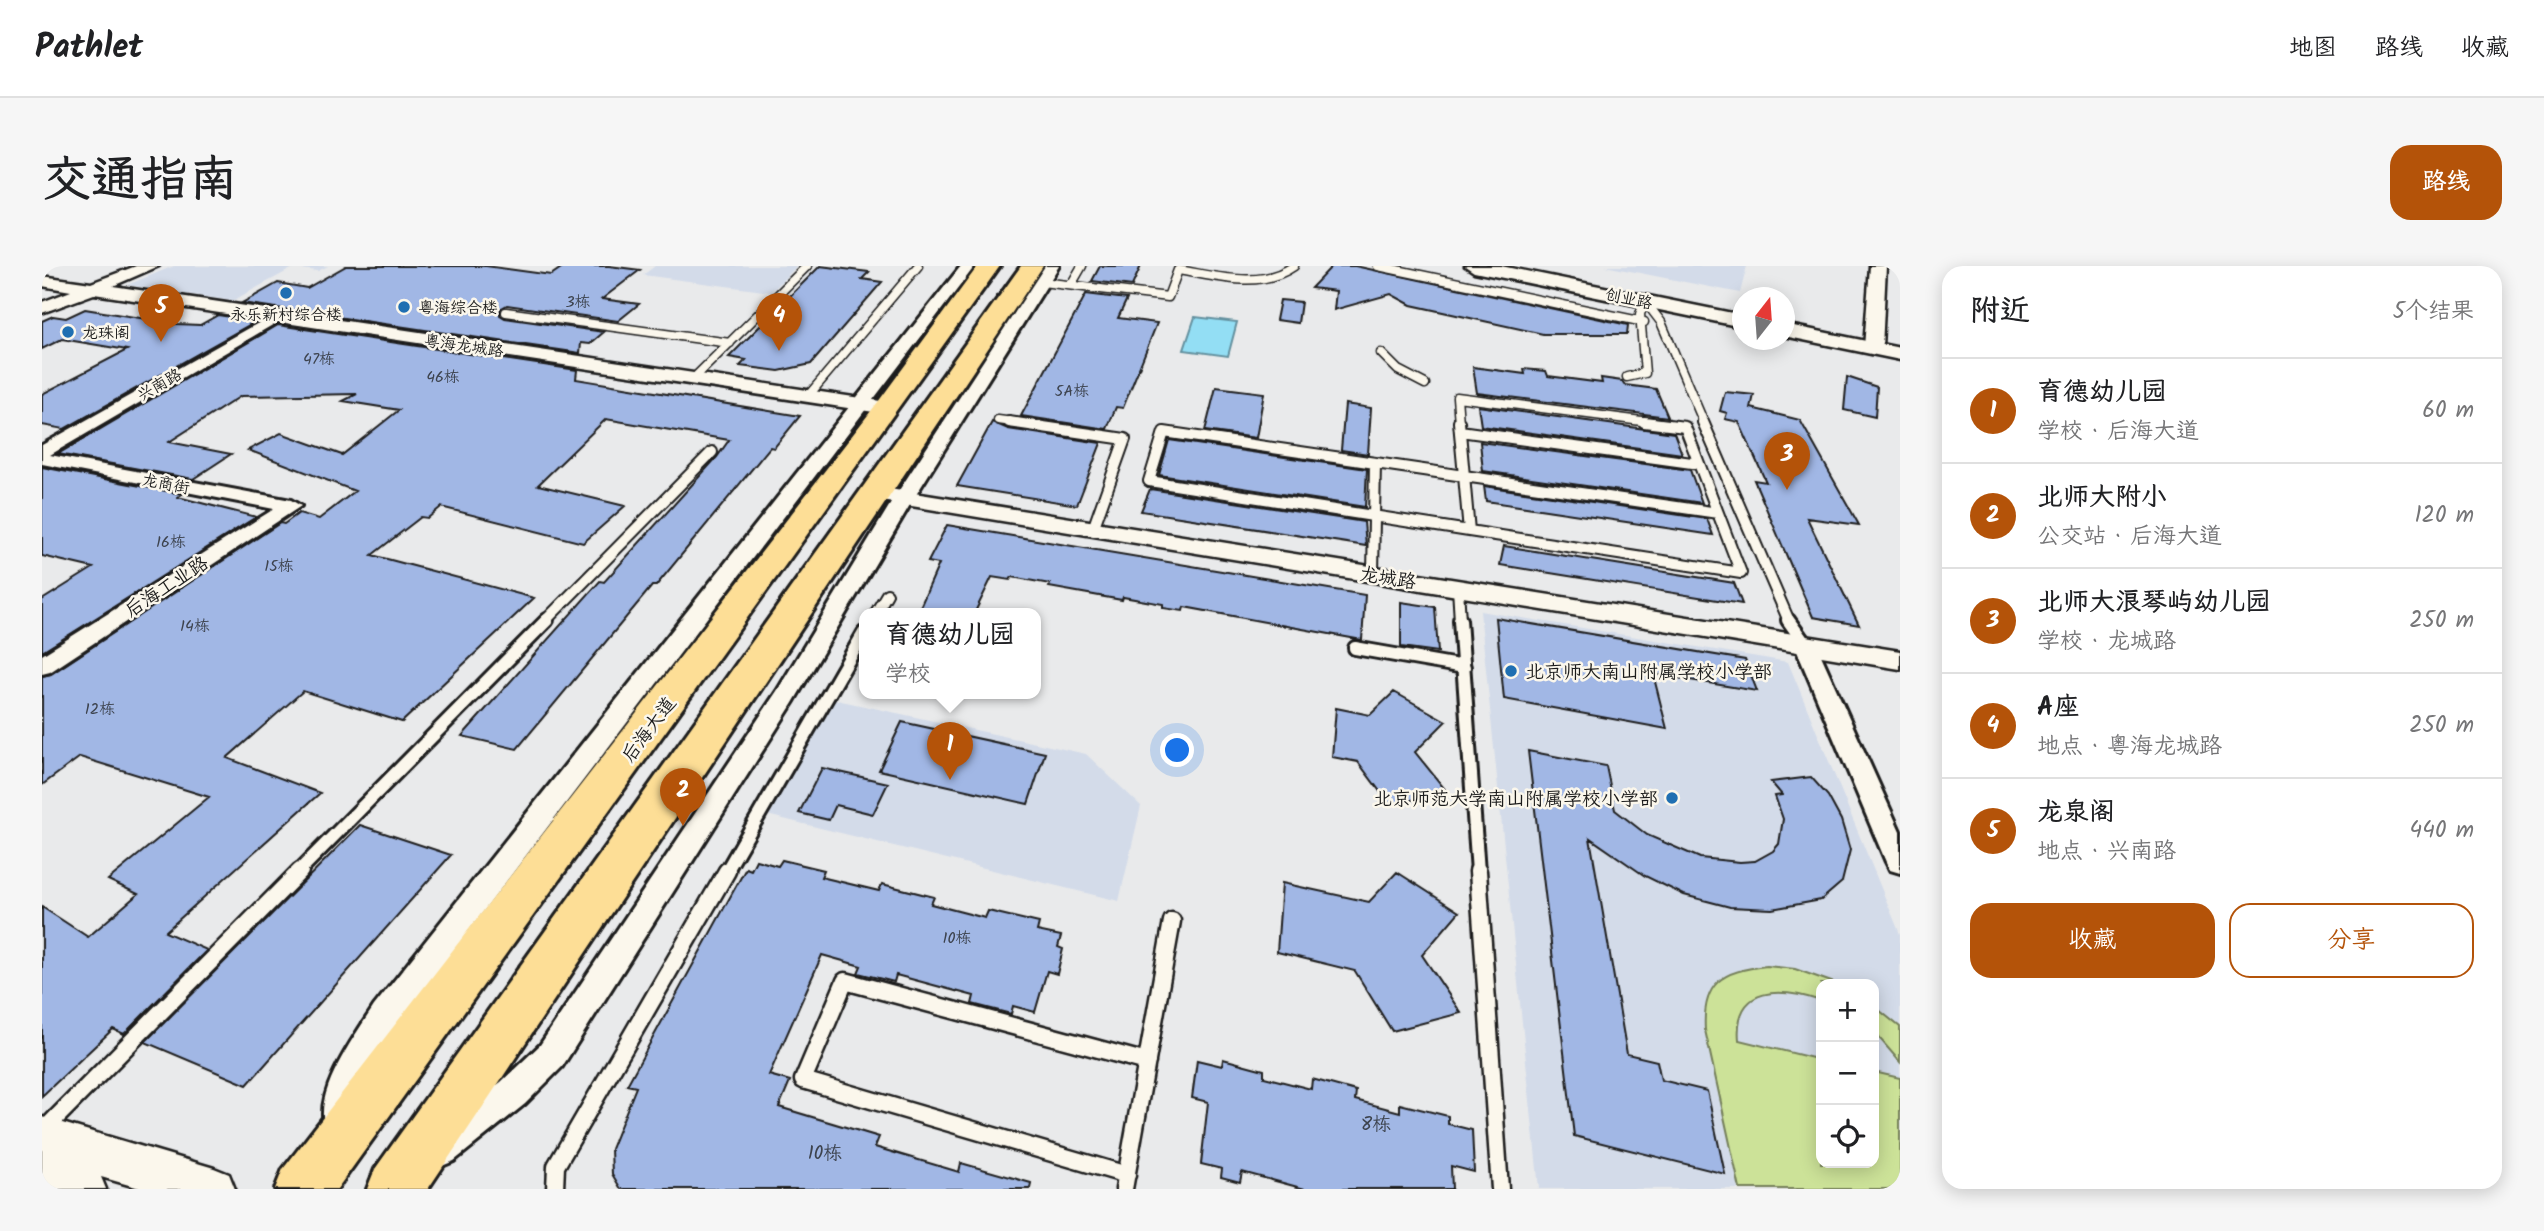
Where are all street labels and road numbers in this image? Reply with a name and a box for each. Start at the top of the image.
street label: 创业路 [1603,282,1655,317]
street label: 粤海龙城路 [422,329,505,364]
street label: 兴南路 [133,362,187,408]
street label: 龙商街 [140,468,192,501]
street label: 后海工业路 [119,549,215,626]
street label: 龙城路 [1357,560,1418,598]
street label: 后海大道 [615,691,684,770]

